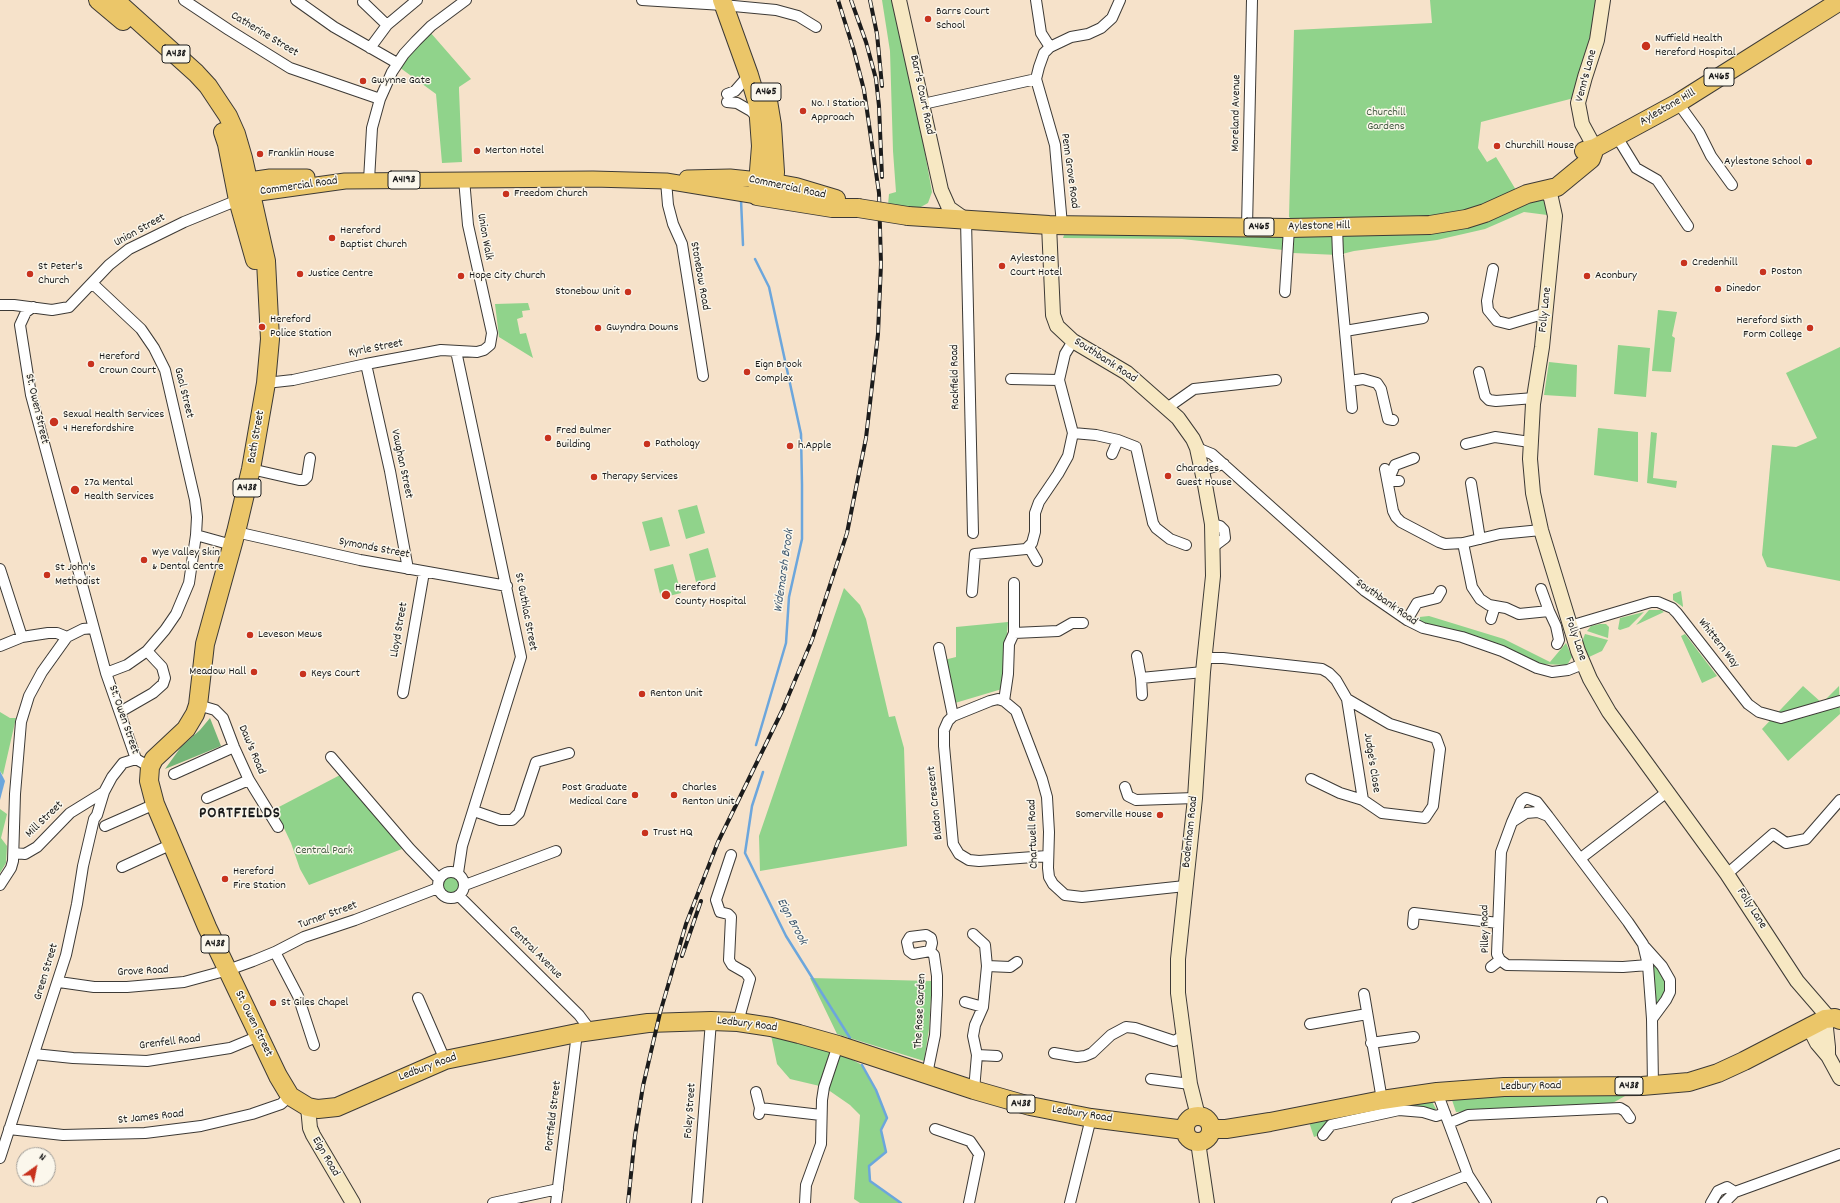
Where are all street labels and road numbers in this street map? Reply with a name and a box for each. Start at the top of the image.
street label: Catherine Street [228,9,300,61]
road number: A438 [162,45,190,63]
street label: Venn's Lane [1573,48,1601,104]
street label: Barr's Court Road [906,54,936,136]
road number: A465 [1704,68,1734,86]
street label: Moreland Avenue [1229,74,1245,152]
road number: A465 [751,83,781,101]
street label: Aylestone Hill [1638,86,1698,130]
street label: Penn Grove Road [1057,132,1081,210]
road number: A4193 [388,171,420,189]
street label: Commercial Road [747,173,827,203]
street label: Commercial Road [259,174,339,200]
street label: Union Street [112,211,168,251]
street label: Union Walk [473,212,495,262]
road number: A465 [1244,218,1274,236]
street label: Aylestone Hill [1288,219,1350,235]
street label: Stonebow Road [686,241,712,311]
street label: Folly Lane [1536,287,1556,333]
street label: Southbank Road [1071,335,1139,387]
street label: Kyrle Street [348,337,404,361]
street label: Rockfield Road [948,344,964,410]
street label: Gaol Street [170,366,196,420]
street label: St. Owen Street [21,372,51,446]
street label: Bath Street [245,410,269,464]
street label: Vaughan Street [387,428,415,500]
road number: A438 [233,479,261,497]
street label: Symonds Street [337,535,411,563]
street label: St Guthlac Street [510,572,540,652]
street label: Southbank Road [1352,576,1420,630]
street label: Lloyd Street [388,601,412,659]
street label: Folly Lane [1561,615,1589,663]
street label: Whittern Way [1694,616,1742,672]
street label: St. Owen Street [105,684,141,756]
street label: Daw's Road [234,723,268,777]
street label: Judge's Close [1359,732,1383,794]
street label: Bladon Crescent [925,765,947,841]
street label: Bodenham Road [1180,795,1202,869]
street label: Mill Street [23,799,67,841]
street label: Chartwell Road [1026,799,1042,869]
street label: Folly Lane [1733,886,1769,932]
street label: Turner Street [297,899,359,933]
street label: Pilley Road [1478,905,1494,953]
street label: Central Avenue [505,923,565,983]
road number: A438 [201,935,229,953]
street label: Green Street [32,942,62,1002]
street label: Grove Road [117,963,169,981]
street label: The Rose Garden [912,973,930,1049]
street label: St. Owen Street [231,989,275,1059]
street label: Ledbury Road [716,1014,778,1036]
street label: Grenfell Road [138,1032,202,1054]
street label: Ledbury Road [397,1051,459,1085]
road number: A438 [1615,1077,1643,1095]
street label: Ledbury Road [1501,1079,1561,1095]
street label: Portfield Street [543,1080,565,1152]
street label: Foley Street [682,1083,700,1139]
road number: A438 [1007,1095,1035,1113]
street label: Ledbury Road [1051,1103,1113,1127]
street label: St James Road [117,1107,185,1129]
street label: Eign Road [308,1135,342,1179]

